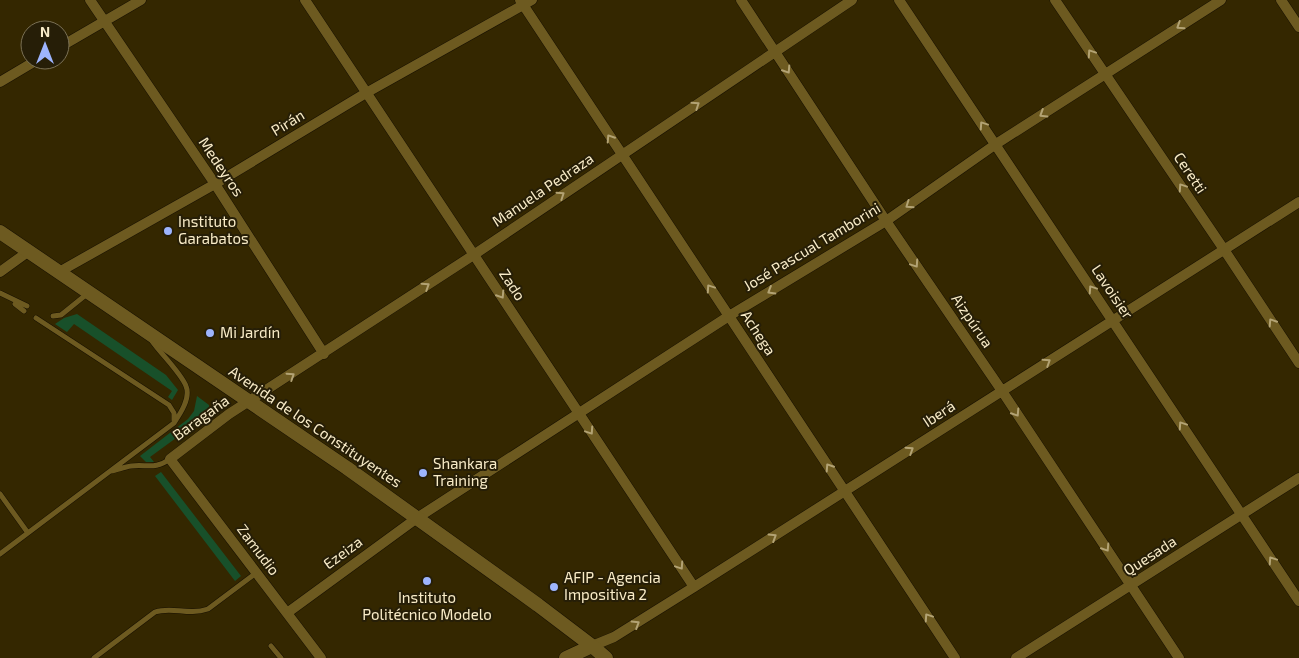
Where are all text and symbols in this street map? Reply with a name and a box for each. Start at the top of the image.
north arrow [20,20,70,70]
one-way arrow [1176,20,1185,30]
text: N [40,23,50,40]
one-way arrow [1088,49,1097,59]
one-way arrow [780,65,790,74]
one-way arrow [691,101,700,111]
street label: Pirán [268,105,307,139]
one-way arrow [1040,108,1049,117]
one-way arrow [980,121,989,131]
street label: Medeyros [195,133,248,200]
one-way arrow [607,134,616,144]
street label: Ceretti [1171,148,1211,196]
street label: Manuela Pedraza [488,149,597,230]
one-way arrow [1179,183,1188,193]
one-way arrow [555,192,565,201]
street label: José Pascual Tamborini [740,198,883,294]
one-way arrow [905,199,914,208]
place label: Instituto Garabatos [178,212,249,247]
marker: Instituto Garabatos [162,225,174,237]
one-way arrow [909,258,918,268]
street label: Lavoisier [1088,261,1137,322]
street label: Zado [496,265,530,304]
one-way arrow [420,283,430,292]
one-way arrow [707,284,716,294]
one-way arrow [767,284,776,294]
one-way arrow [1089,285,1098,295]
one-way arrow [495,289,504,299]
street label: Aizpúrua [948,290,997,351]
street label: Achega [738,307,780,358]
one-way arrow [1269,319,1278,328]
place label: Mi Jardín [220,323,280,341]
marker: Mi Jardín [204,327,216,339]
one-way arrow [1042,359,1051,369]
street label: Avenida de los Constituyentes [226,362,405,491]
one-way arrow [285,372,294,382]
street label: Baragaña [169,391,232,444]
street label: Iberá [919,396,958,430]
one-way arrow [1010,407,1019,416]
one-way arrow [1179,421,1188,430]
one-way arrow [584,425,593,435]
one-way arrow [905,447,914,456]
place label: Shankara Training [433,454,497,489]
one-way arrow [825,464,835,473]
marker: Shankara Training [417,467,429,479]
street label: Zamudio [234,520,284,578]
street label: Quesada [1120,531,1180,580]
street label: Ezeiza [319,532,365,572]
one-way arrow [768,534,777,543]
one-way arrow [1100,543,1109,552]
one-way arrow [1269,556,1278,566]
one-way arrow [674,561,684,570]
place label: AFIP - Agencia Impositiva 2 [564,568,661,603]
marker: Instituto Politécnico Modelo [421,575,433,587]
marker: AFIP - Agencia Impositiva 2 [548,581,560,593]
place label: Instituto Politécnico Modelo [362,588,492,623]
one-way arrow [925,614,934,623]
one-way arrow [630,620,639,630]

